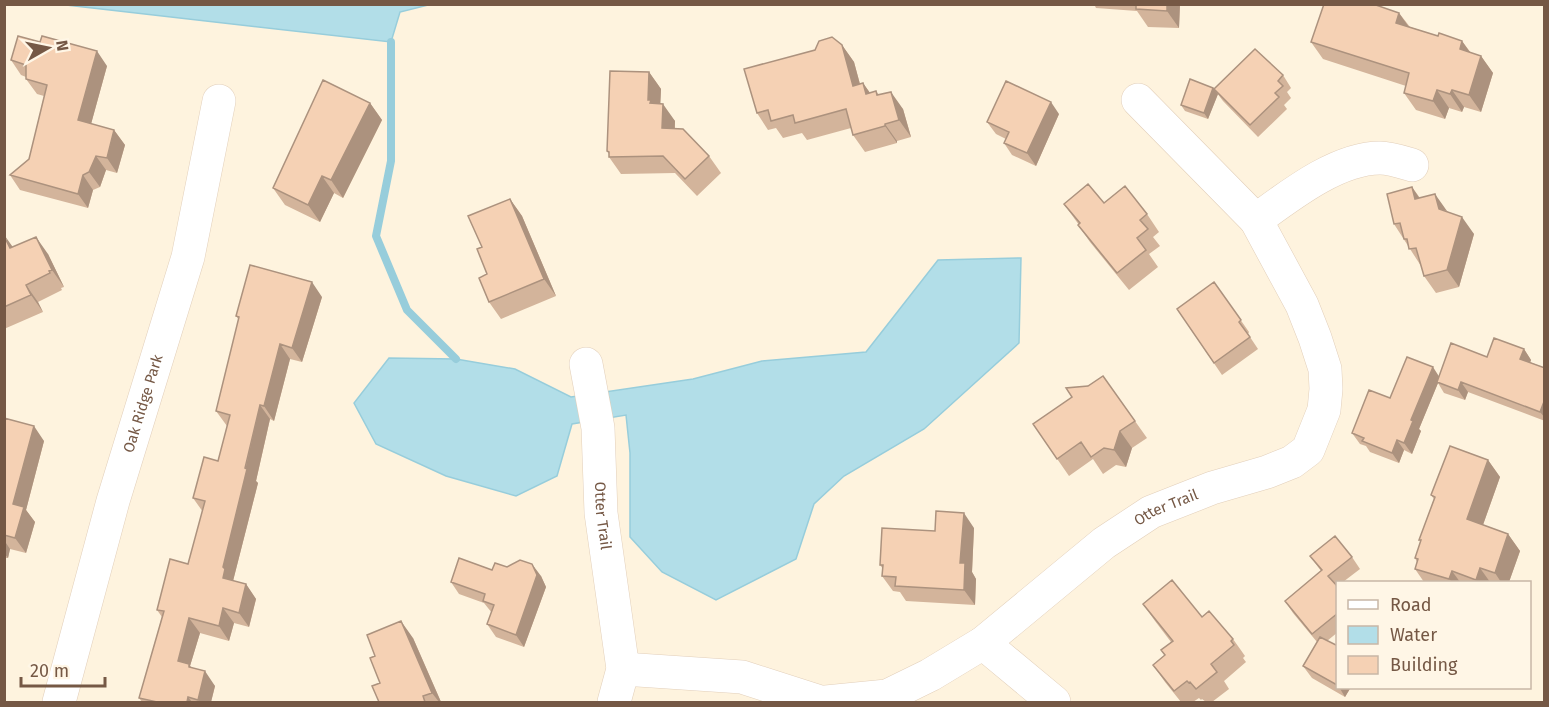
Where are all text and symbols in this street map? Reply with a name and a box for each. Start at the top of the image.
north arrow [18,18,78,78]
text: N [52,39,73,52]
street label: Oak Ridge Park [119,352,167,455]
street label: Otter Trail [591,481,615,552]
street label: Otter Trail [1131,485,1201,530]
legend [1336,581,1531,689]
text: Road [1390,594,1432,616]
text: Water [1390,624,1437,646]
scale bar [21,650,105,688]
text: Building [1390,654,1458,676]
text: 20 m [30,660,69,682]

